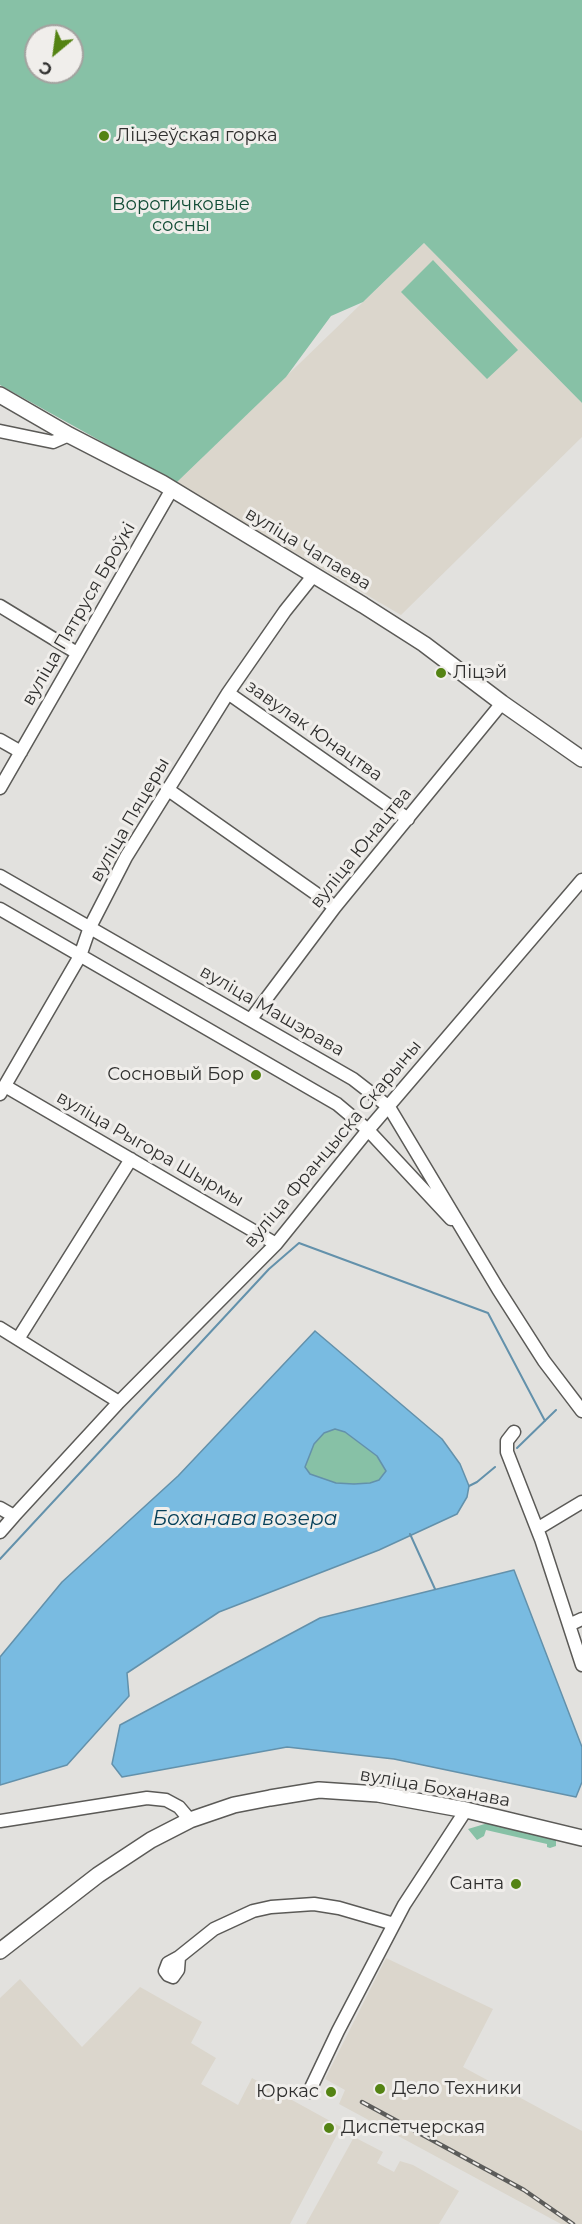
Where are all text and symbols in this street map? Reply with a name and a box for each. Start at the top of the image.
north arrow [24,24,84,84]
text: С [36,57,56,80]
place label: Ліцэеўская горка [116,125,278,147]
marker: Ліцэеўская горка [97,129,111,143]
park label: Воротичковые сосны [112,194,250,236]
street label: вуліца Чапаева [241,503,375,595]
street label: вуліца Пятруся Броўкі [18,519,140,709]
place label: Ліцэй [453,662,507,684]
marker: Ліцэй [434,666,448,680]
street label: завулак Юнацтва [241,676,387,786]
street label: вуліца Пяцеры [86,754,174,886]
street label: вуліца Юнацтва [306,783,416,913]
street label: вуліца Машэрава [196,961,348,1061]
street label: вуліца Францыска Скарыны [240,1036,426,1252]
place label: Сосновый Бор [107,1064,244,1086]
marker: Сосновый Бор [249,1068,263,1082]
street label: вуліца Рыгора Шырмы [53,1087,247,1211]
water label: Боханава возера [152,1507,338,1531]
street label: вуліца Боханава [358,1764,512,1812]
place label: Санта [450,1873,504,1895]
marker: Санта [509,1877,523,1891]
place label: Дело Техники [392,2078,522,2100]
place label: Юркас [256,2081,319,2103]
marker: Дело Техники [373,2082,387,2096]
marker: Юркас [324,2085,338,2099]
place label: Диспетчерская [341,2117,485,2139]
marker: Диспетчерская [322,2121,336,2135]

